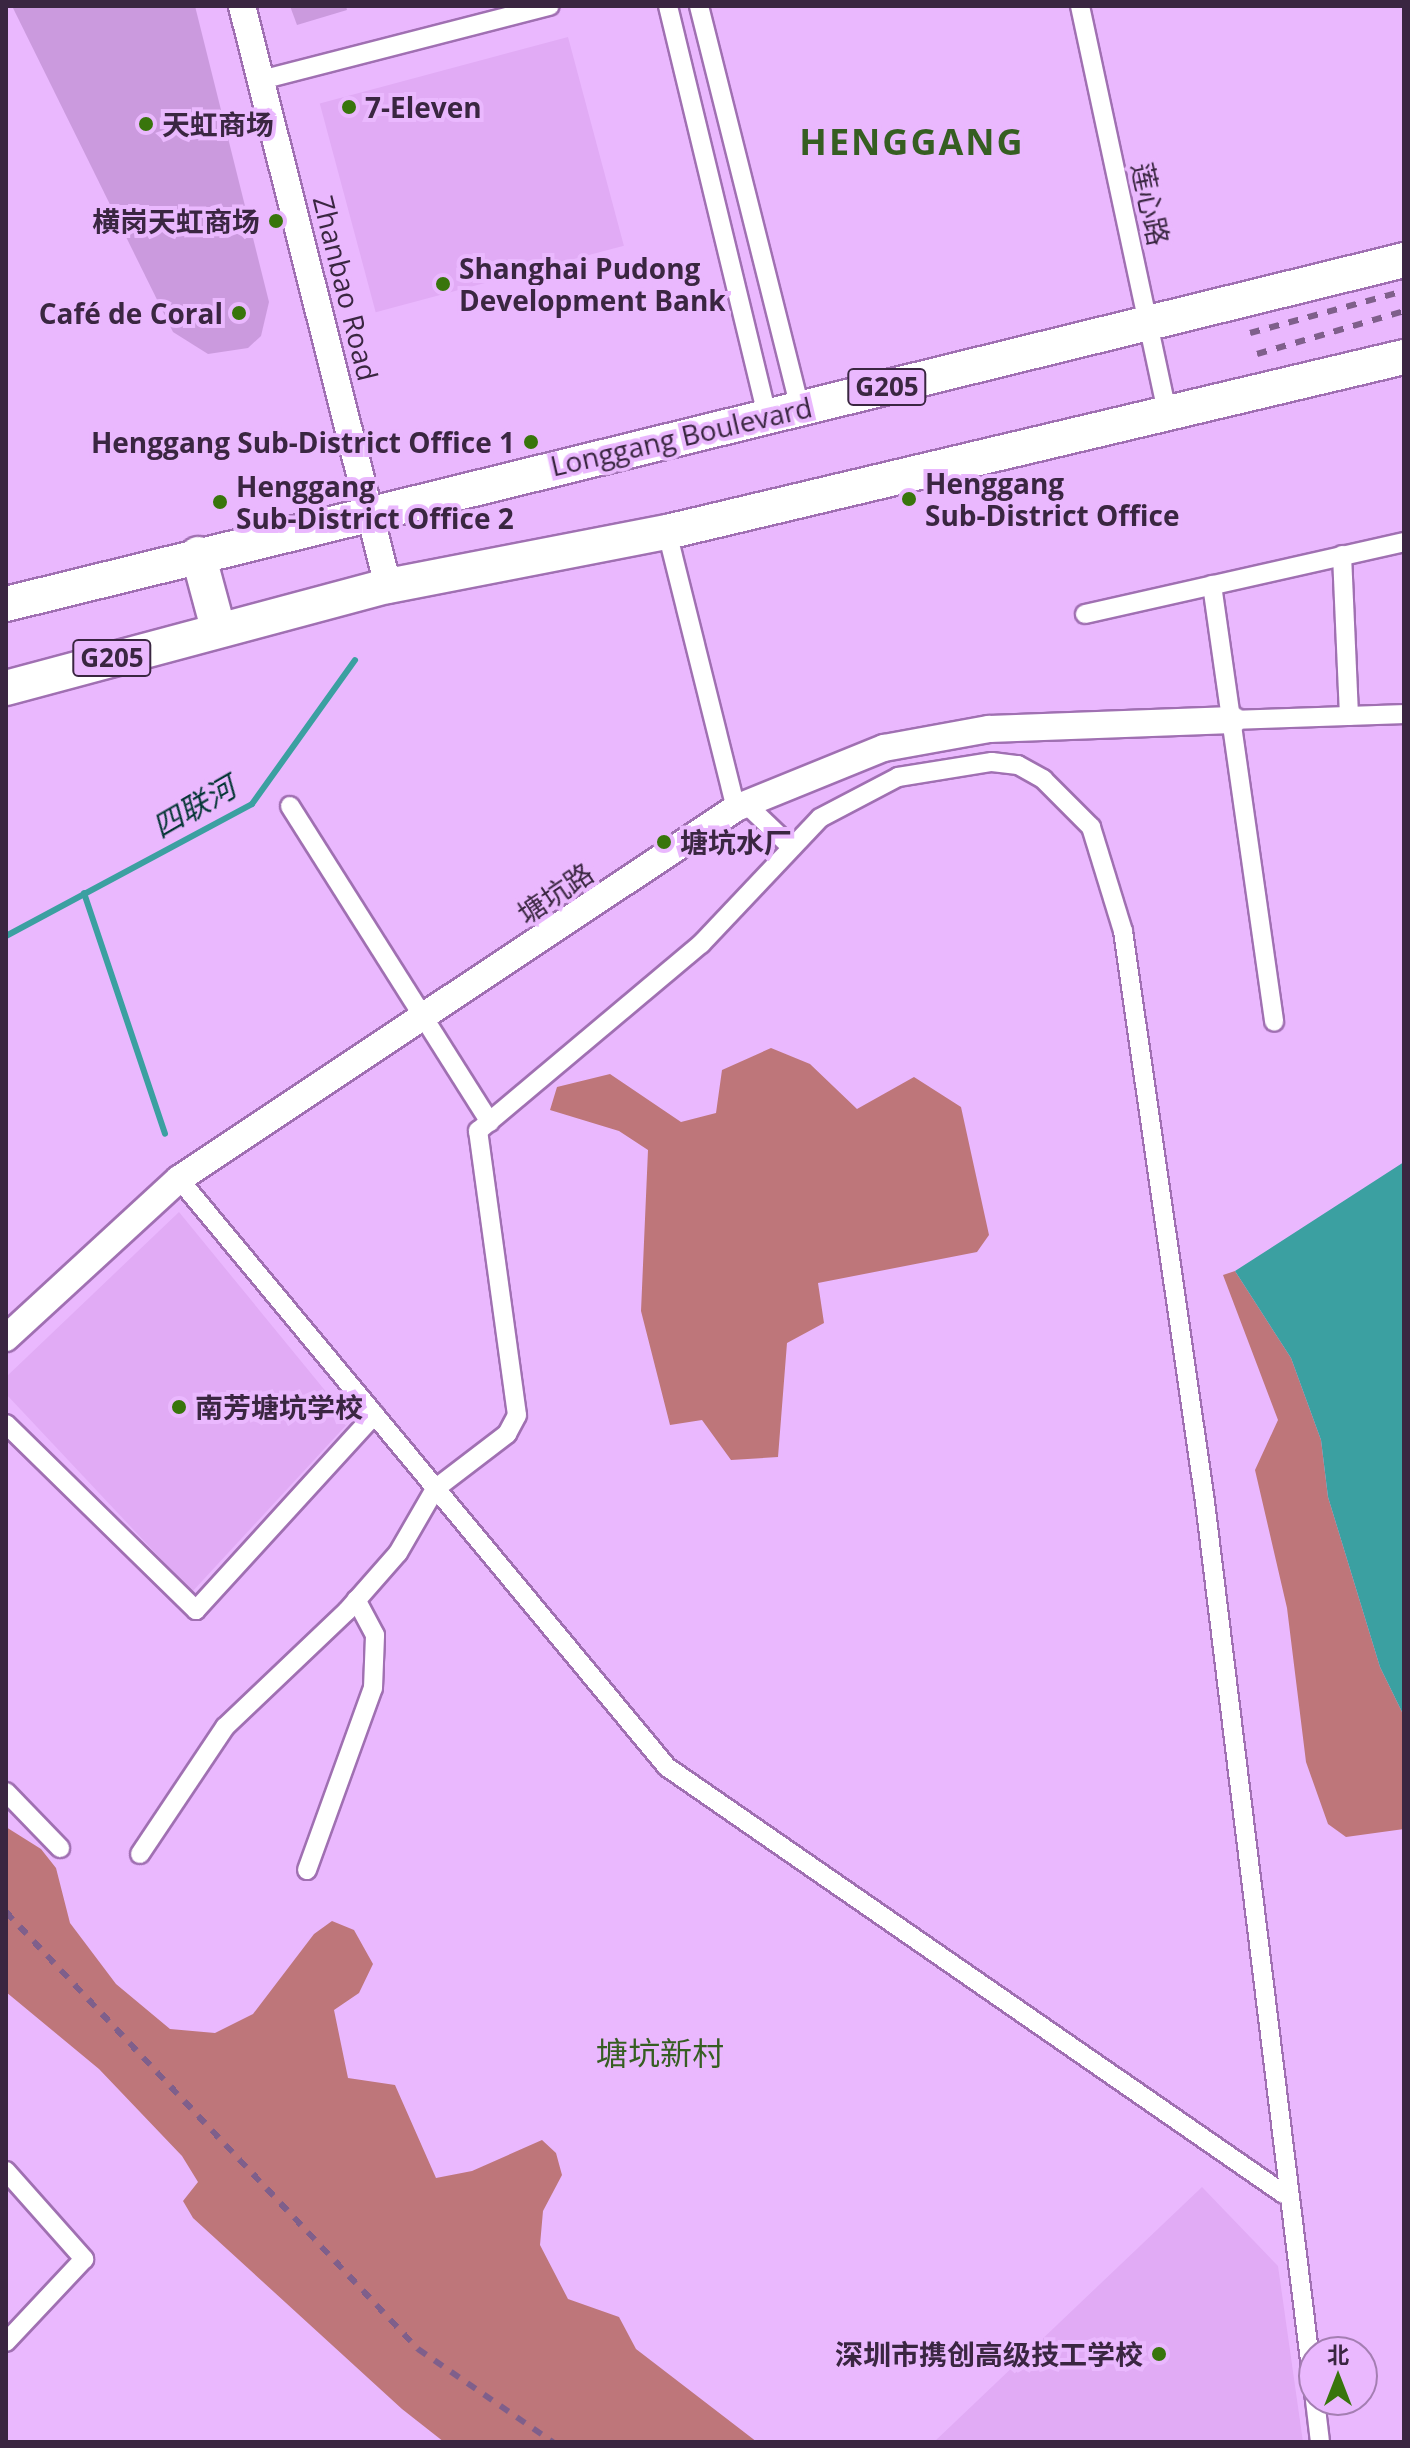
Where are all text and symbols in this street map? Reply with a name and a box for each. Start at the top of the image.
place label: 7-Eleven [365,90,482,124]
marker: 7-Eleven [340,98,358,116]
place label: 天虹商场 [162,107,274,141]
marker: 天虹商场 [137,115,155,133]
district label: HENGGANG [799,120,1025,164]
street label: 莲心路 [1126,159,1176,249]
street label: Zhanbao Road [307,192,385,384]
place label: 横岗天虹商场 [92,204,260,238]
marker: 横岗天虹商场 [267,212,285,230]
place label: Shanghai Pudong Development Bank [459,251,726,317]
marker: Shanghai Pudong Development Bank [434,275,452,293]
place label: Café de Coral [39,296,223,330]
marker: Café de Coral [230,304,248,322]
road number: G205 [847,365,927,409]
street label: Longgang Boulevard [547,390,815,482]
place label: Henggang Sub-District Office 1 [91,425,515,459]
marker: Henggang Sub-District Office 1 [522,433,540,451]
place label: Henggang Sub-District Office [925,466,1179,532]
place label: Henggang Sub-District Office 2 [236,469,514,535]
marker: Henggang Sub-District Office [900,490,918,508]
marker: Henggang Sub-District Office 2 [211,493,229,511]
road number: G205 [72,636,152,680]
water label: 四联河 [146,769,242,845]
place label: 塘坑水厂 [680,825,792,859]
marker: 塘坑水厂 [655,833,673,851]
street label: 塘坑路 [511,856,599,930]
place label: 南芳塘坑学校 [195,1390,363,1424]
marker: 南芳塘坑学校 [170,1398,188,1416]
district label: 塘坑新村 [596,2034,724,2072]
north arrow [1298,2336,1378,2416]
place label: 深圳市携创高级技工学校 [835,2337,1143,2371]
text: 北 [1327,2339,1349,2369]
marker: 深圳市携创高级技工学校 [1150,2345,1168,2363]

